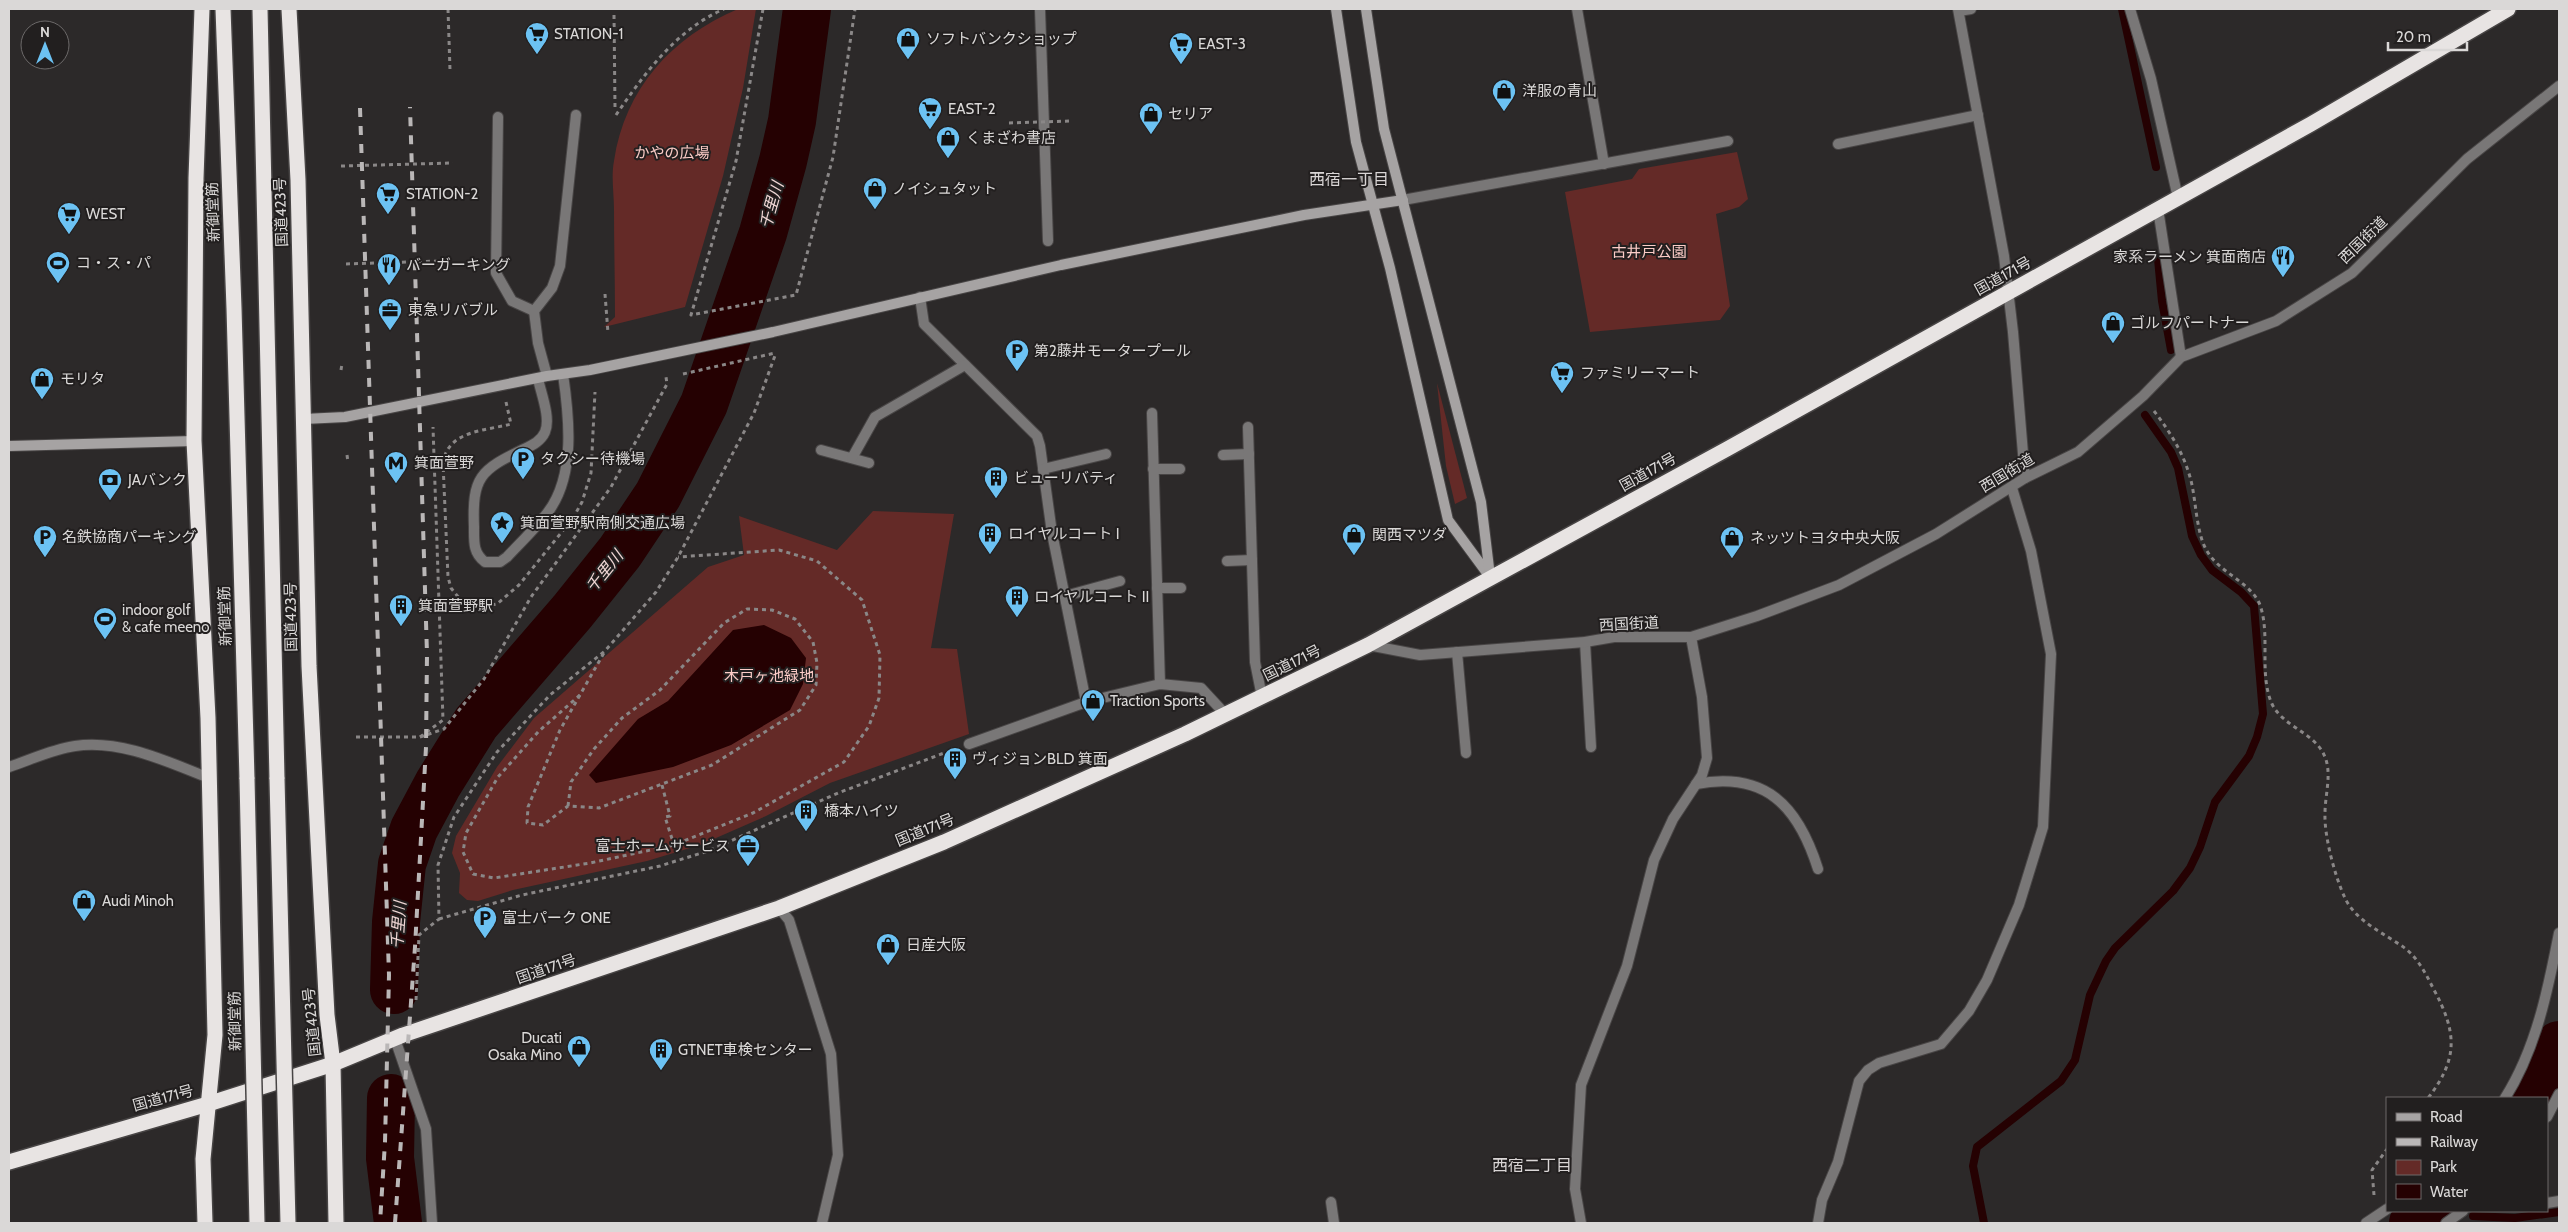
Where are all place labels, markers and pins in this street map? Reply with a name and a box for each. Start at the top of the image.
supermarket icon: STATION-1 [524,21,550,55]
place label: STATION-1 [554,25,623,43]
shop icon: ソフトバンクショップ [895,26,921,60]
place label: ソフトバンクショップ [926,30,1077,48]
supermarket icon: EAST-3 [1168,31,1194,65]
place label: EAST-3 [1198,35,1246,53]
shop icon: 洋服の青山 [1491,78,1517,112]
place label: 洋服の青山 [1522,82,1597,100]
supermarket icon: EAST-2 [917,96,943,130]
place label: EAST-2 [948,100,996,118]
shop icon: セリア [1138,101,1164,135]
place label: セリア [1168,105,1213,123]
shop icon: くまざわ書店 [935,125,961,159]
place label: くまざわ書店 [966,129,1056,147]
shop icon: ノイシュタット [862,176,888,210]
place label: ノイシュタット [892,180,997,198]
supermarket icon: STATION-2 [375,181,401,215]
place label: STATION-2 [406,185,478,203]
supermarket icon: WEST [56,201,82,235]
place label: WEST [86,205,125,223]
restaurant icon: 家系ラーメン 箕面商店 [2270,244,2296,278]
place label: 家系ラーメン 箕面商店 [2113,248,2266,266]
sports icon: コ・ス・パ [45,250,71,284]
restaurant icon: バーガーキング [376,252,402,286]
place label: コ・ス・パ [76,254,151,272]
place label: バーガーキング [406,256,511,274]
office icon: 東急リバブル [377,297,403,331]
place label: 東急リバブル [408,301,498,319]
shop icon: ゴルフパートナー [2100,310,2126,344]
place label: ゴルフパートナー [2130,314,2250,332]
parking icon: 第2藤井モータープール [1004,338,1030,372]
place label: 第2藤井モータープール [1034,342,1191,360]
supermarket icon: ファミリーマート [1549,360,1575,394]
place label: ファミリーマート [1580,364,1700,382]
shop icon: モリタ [29,366,55,400]
place label: モリタ [60,370,105,388]
parking icon: タクシー待機場 [510,446,536,480]
metro station icon: 箕面萱野 [383,450,409,484]
place label: タクシー待機場 [540,450,645,468]
place label: 箕面萱野 [414,454,474,472]
building icon: ビューリバティ [983,465,1009,499]
bank icon: JAバンク [97,467,123,501]
place label: ビューリバティ [1014,469,1118,487]
place label: JAバンク [127,471,187,489]
place icon: 箕面萱野駅南側交通広場 [489,510,515,544]
place label: 箕面萱野駅南側交通広場 [520,514,685,532]
building icon: ロイヤルコート I [977,521,1003,555]
shop icon: 関西マツダ [1341,522,1367,556]
parking icon: 名鉄協商パーキング [32,524,58,558]
place label: ロイヤルコート I [1008,525,1119,543]
shop icon: ネッツトヨタ中央大阪 [1719,525,1745,559]
place label: 関西マツダ [1372,526,1447,544]
place label: 名鉄協商パーキング [62,528,197,546]
place label: ネッツトヨタ中央大阪 [1750,529,1900,547]
building icon: ロイヤルコート II [1004,584,1030,618]
place label: ロイヤルコート II [1034,588,1149,606]
building icon: 箕面萱野駅 [388,593,414,627]
place label: 箕面萱野駅 [418,597,493,615]
place label: indoor golf & cafe meeno [122,601,210,636]
sports icon: indoor golf & cafe meeno [92,606,118,640]
shop icon: Traction Sports [1080,688,1106,722]
place label: Traction Sports [1110,692,1205,710]
building icon: ヴィジョンBLD 箕面 [942,746,968,780]
place label: ヴィジョンBLD 箕面 [972,750,1108,768]
building icon: 橋本ハイツ [793,798,819,832]
place label: 橋本ハイツ [824,802,899,820]
office icon: 富士ホームサービス [735,833,761,867]
place label: 富士ホームサービス [595,837,730,855]
shop icon: Audi Minoh [71,888,97,922]
place label: Audi Minoh [102,892,174,910]
parking icon: 富士パーク ONE [472,905,498,939]
place label: 富士パーク ONE [502,909,611,927]
shop icon: 日産大阪 [875,932,901,966]
place label: 日産大阪 [906,936,966,954]
place label: Ducati Osaka Mino [488,1029,562,1064]
shop icon: Ducati Osaka Mino [566,1034,592,1068]
building icon: GTNET車検センター [648,1037,674,1071]
place label: GTNET車検センター [678,1041,813,1059]

